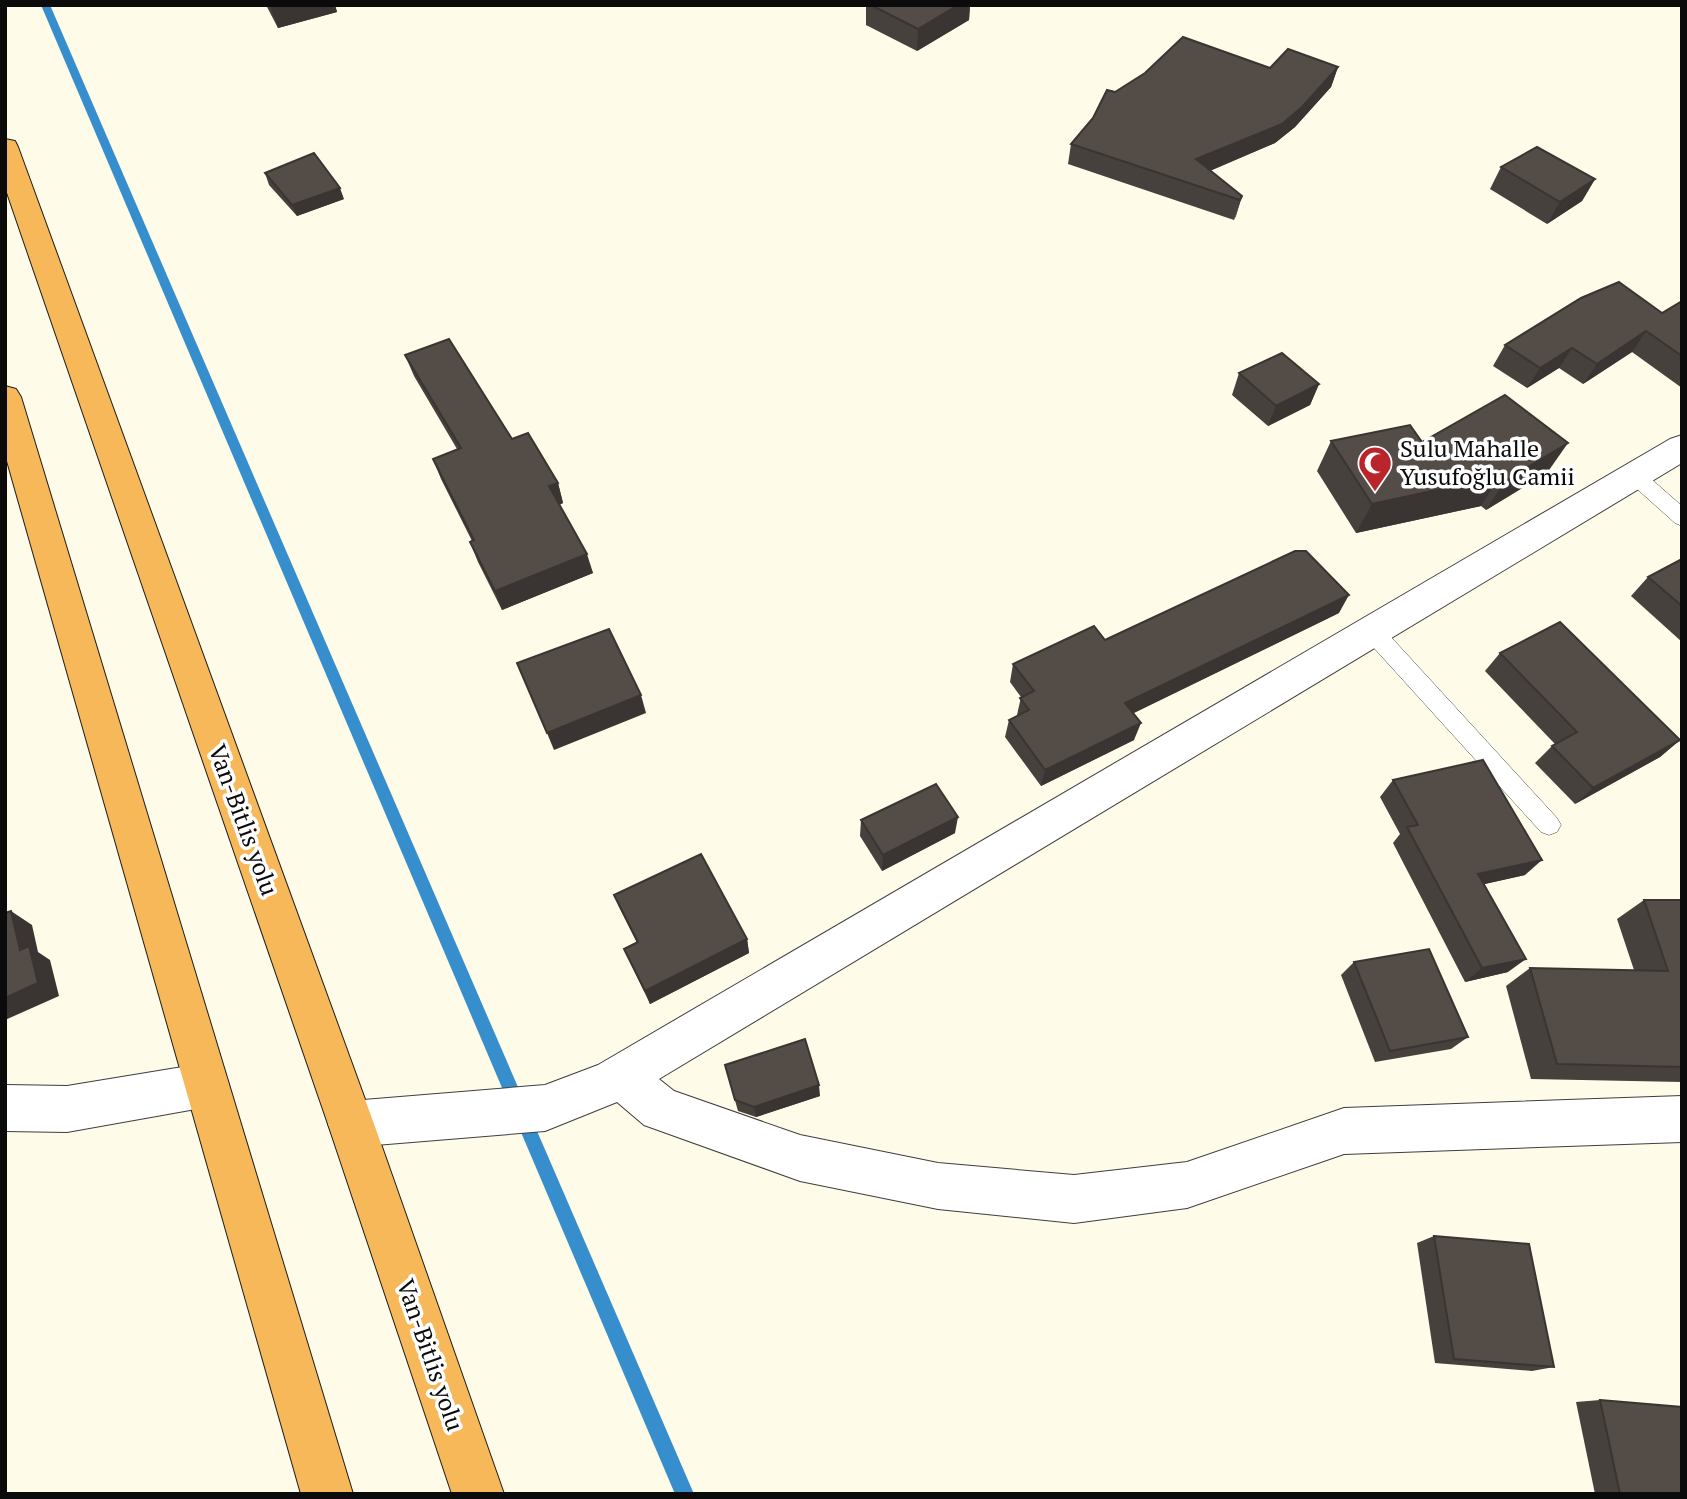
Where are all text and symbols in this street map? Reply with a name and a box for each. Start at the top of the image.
place label: Sulu Mahalle Yusufoğlu Camii [1400,432,1575,492]
mosque icon: Sulu Mahalle Yusufoğlu Camii [1356,444,1394,493]
street label: Van-Bitlis yolu [202,740,286,900]
street label: Van-Bitlis yolu [390,1274,472,1435]

